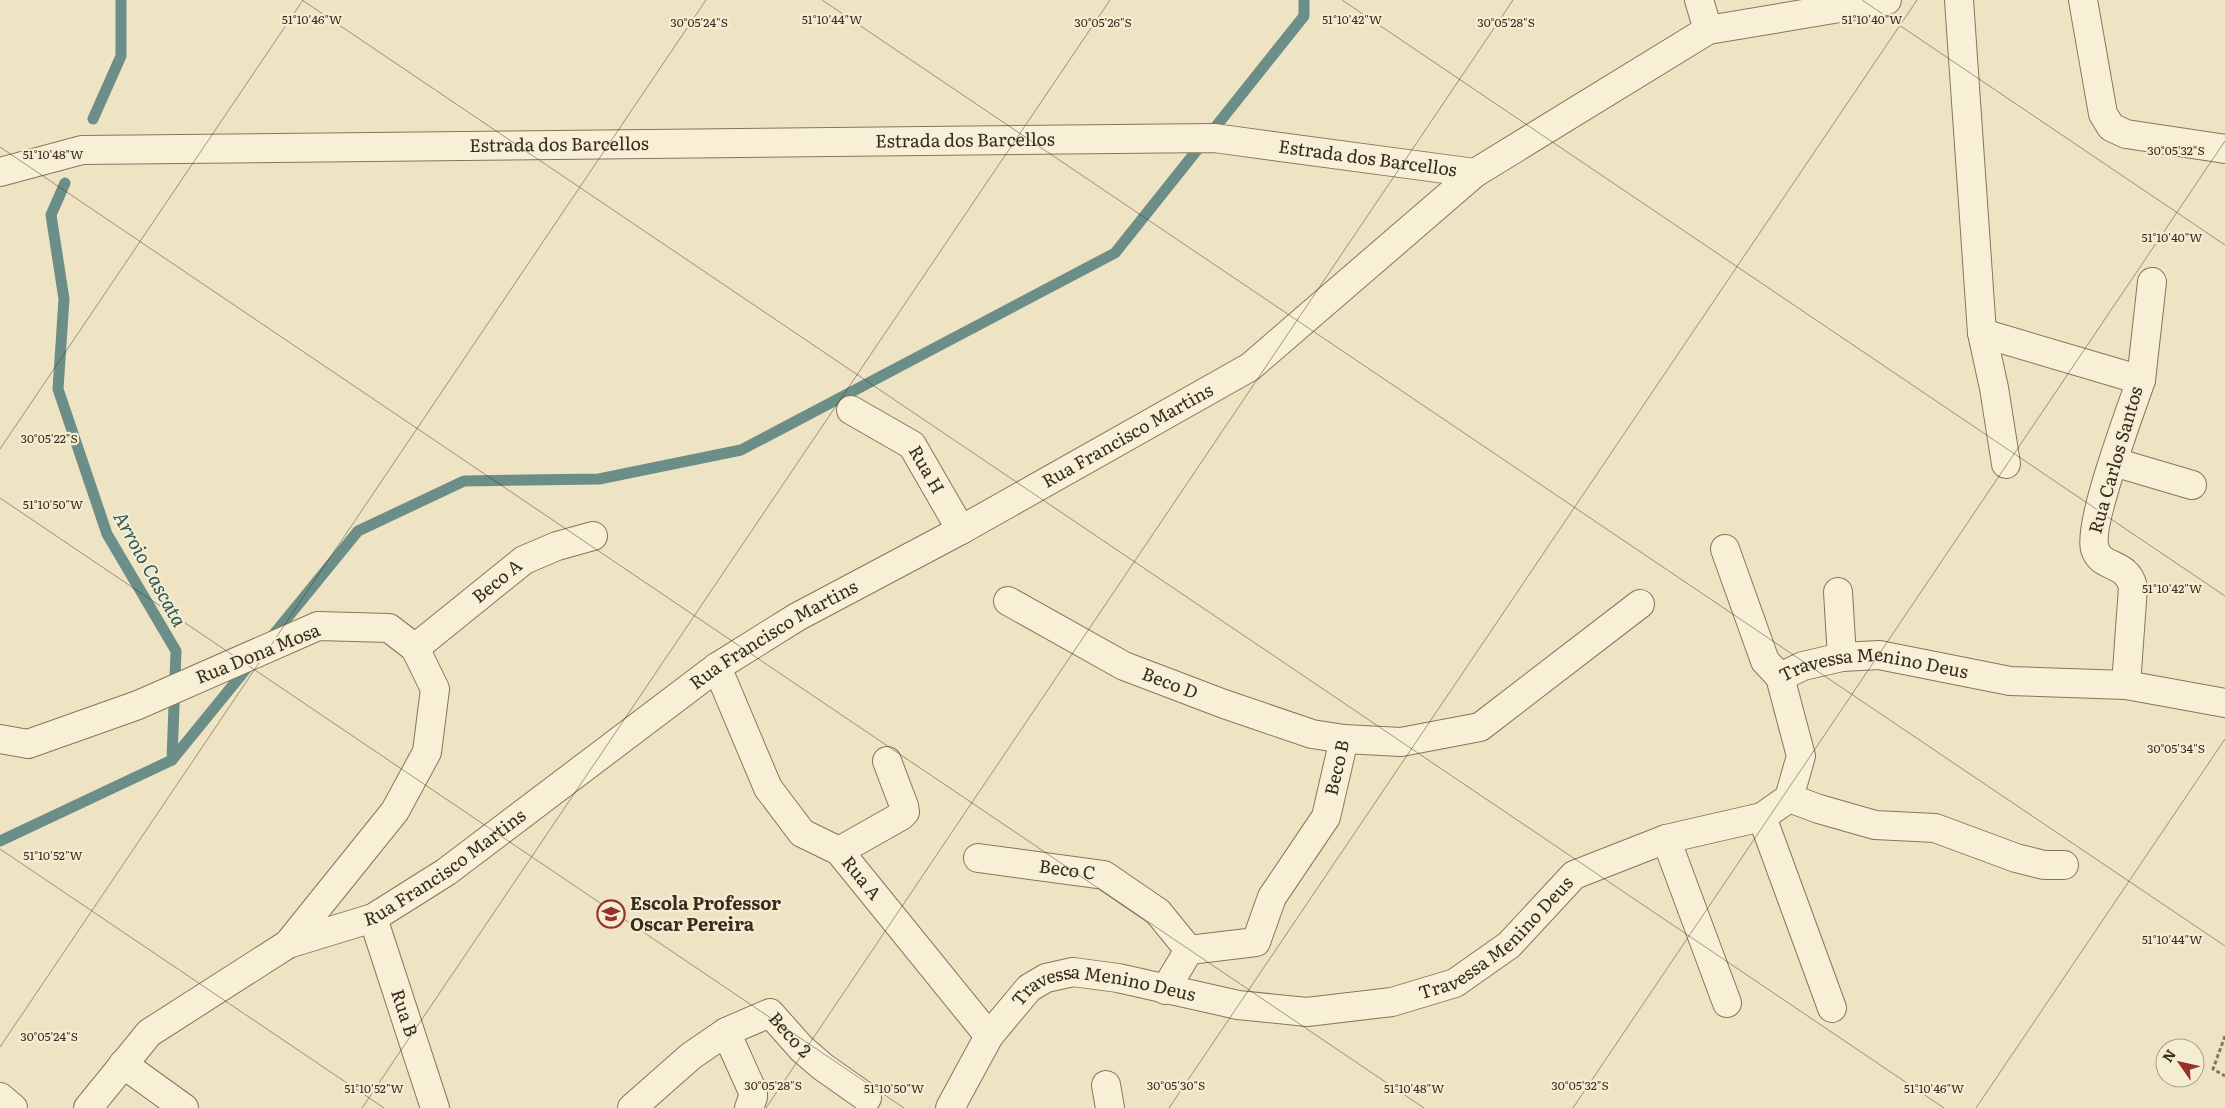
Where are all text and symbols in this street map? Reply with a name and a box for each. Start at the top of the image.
text: 51°10'46"W [282,10,342,28]
text: 51°10'44"W [802,10,862,28]
text: 51°10'42"W [1322,10,1382,28]
text: 51°10'40"W [1842,10,1902,28]
text: 30°05'24"S [670,13,728,31]
text: 30°05'26"S [1074,13,1132,31]
text: 30°05'28"S [1477,13,1535,31]
street label: Estrada dos Barcellos [875,125,1055,154]
street label: Estrada dos Barcellos [469,129,649,158]
street label: Estrada dos Barcellos [1277,132,1459,182]
text: 30°05'32"S [2147,141,2205,159]
text: 51°10'48"W [23,145,83,163]
text: 51°10'40"W [2142,228,2202,246]
street label: Rua Francisco Martins [1036,376,1217,494]
street label: Rua Carlos Santos [2081,383,2148,536]
text: 30°05'22"S [20,429,78,447]
street label: Rua H [903,440,952,498]
text: 51°10'50"W [23,495,83,513]
water label: Arroio Cascata [108,506,194,631]
street label: Beco A [466,552,527,609]
street label: Rua Francisco Martins [683,572,862,695]
text: 51°10'42"W [2142,579,2202,597]
street label: Rua Dona Mosa [191,615,324,690]
street label: Travessa Menino Deus [1774,640,1971,688]
street label: Beco D [1138,659,1202,705]
street label: Beco B [1316,737,1355,798]
text: 30°05'34"S [2147,739,2205,757]
street label: Rua Francisco Martins [360,801,531,932]
text: 51°10'52"W [23,846,83,864]
street label: Rua A [836,849,889,905]
street label: Beco C [1037,851,1097,886]
street label: Travessa Menino Deus [1415,869,1579,1005]
place label: Escola Professor Oscar Pereira [630,889,781,937]
school or university icon: Escola Professor Oscar Pereira [596,899,626,929]
text: 51°10'44"W [2142,930,2202,948]
text: Travessa Menino Deus [1004,957,1199,1012]
street label: Rua B [385,985,426,1040]
street label: Travessa Menino Deus [1010,988,1204,1020]
street label: Beco 2 [763,1005,818,1063]
text: 30°05'24"S [20,1027,78,1045]
north arrow [2155,1038,2205,1088]
text: N [2157,1045,2180,1066]
text: 30°05'28"S [744,1076,802,1094]
text: 30°05'30"S [1147,1076,1205,1094]
text: 30°05'32"S [1551,1076,1609,1094]
text: 51°10'52"W [344,1079,404,1097]
text: 51°10'50"W [864,1079,924,1097]
text: 51°10'48"W [1384,1079,1444,1097]
text: 51°10'46"W [1904,1079,1964,1097]

